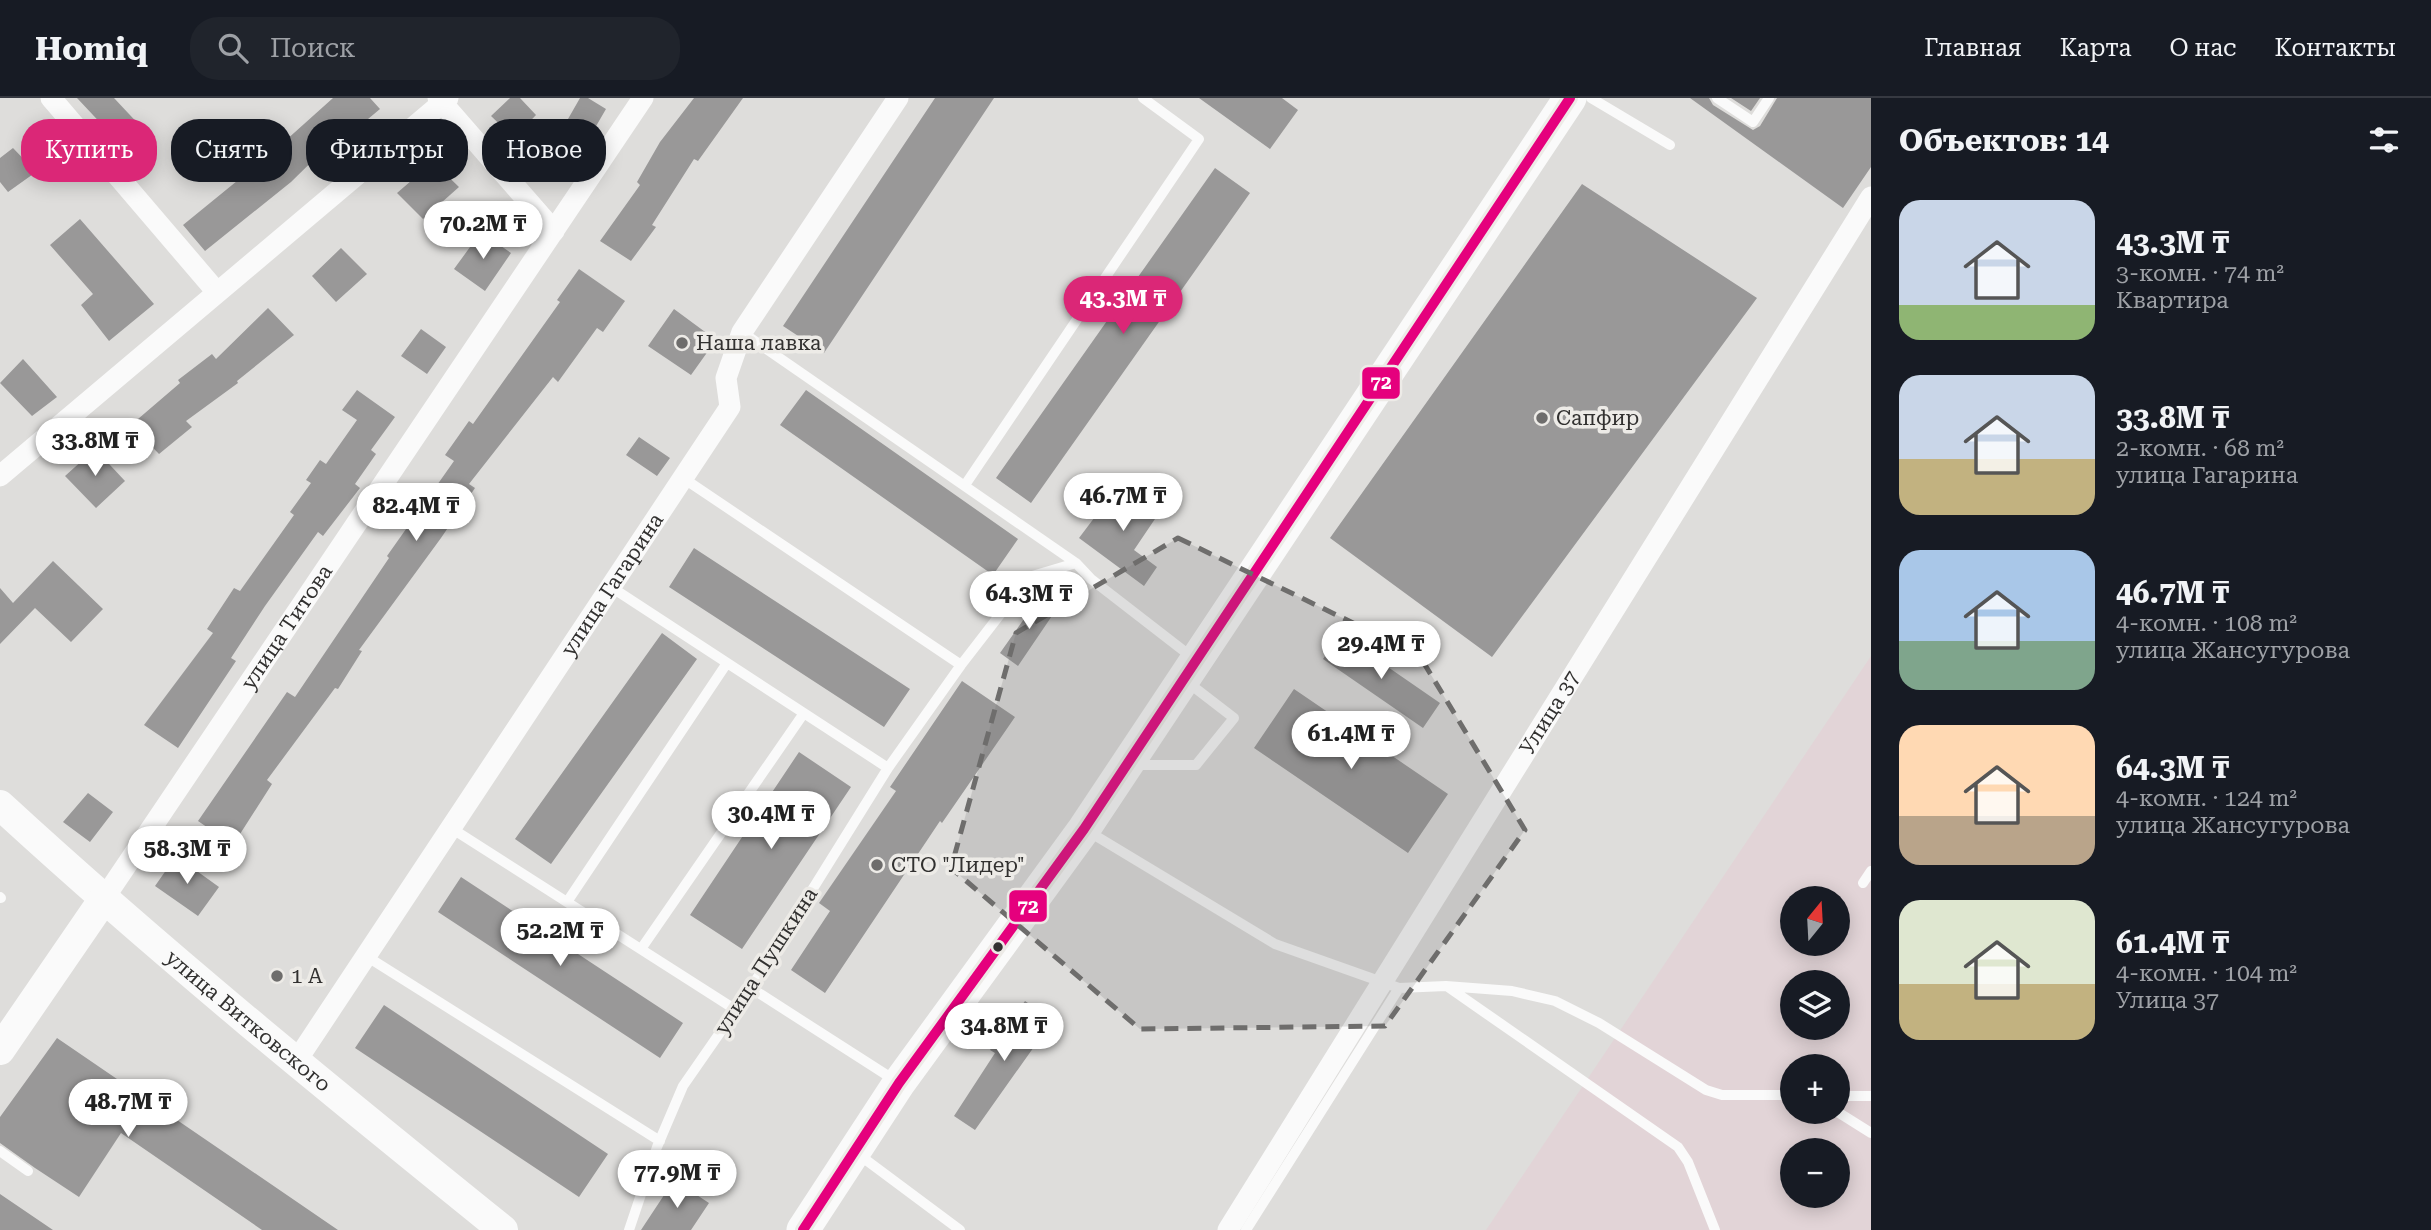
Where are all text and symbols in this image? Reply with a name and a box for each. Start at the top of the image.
search box [190,17,680,80]
text: Homiq [35,29,148,68]
icon: search [214,29,252,67]
text: Поиск [270,33,356,63]
text: Главная [1924,34,2022,62]
text: Карта [2060,34,2131,62]
text: О нас [2169,34,2236,62]
text: Контакты [2274,34,2396,62]
chip: Купить [21,119,157,182]
chip: Снять [171,119,292,182]
chip: Фильтры [306,119,468,182]
chip: Новое [482,119,606,182]
icon: filters [2365,121,2403,159]
text: Объектов: 14 [1899,123,2109,158]
pin: 70.2M ₸ [418,202,548,261]
text: 70.2M ₸ [440,210,526,237]
text: 43.3M ₸ [2116,225,2229,260]
icon: home [1955,228,2039,312]
text: 3-комн. · 74 m² [2116,260,2284,287]
pin: 43.3M ₸ [1058,276,1188,336]
text: 43.3M ₸ [1080,285,1166,312]
text: Квартира [2116,287,2229,314]
place label: Наша лавка [696,331,822,355]
marker: Наша лавка [674,335,690,351]
line badge: 72 [1361,366,1401,400]
text: 72 [1370,371,1392,394]
text: 33.8M ₸ [2116,400,2229,435]
icon: home [1955,403,2039,487]
place label: Сапфир [1556,406,1639,430]
marker: Сапфир [1534,410,1550,426]
pin: 33.8M ₸ [30,418,160,478]
text: 33.8M ₸ [52,427,138,454]
text: 2-комн. · 68 m² [2116,435,2284,462]
text: улица Гагарина [2116,462,2298,489]
pin: 46.7M ₸ [1058,474,1188,533]
text: 46.7M ₸ [1080,482,1166,509]
pin: 82.4M ₸ [351,484,481,543]
text: 82.4M ₸ [373,492,459,519]
street label: улица Гагарина [556,508,669,661]
street label: улица Титова [236,560,338,694]
pin: 64.3M ₸ [964,572,1094,631]
text: 46.7M ₸ [2116,575,2229,610]
icon: home [1955,578,2039,662]
text: 64.3M ₸ [986,580,1072,607]
text: 4-комн. · 108 m² [2116,610,2297,637]
pin: 29.4M ₸ [1316,622,1446,681]
text: 29.4M ₸ [1338,630,1424,657]
text: улица Жансугурова [2116,637,2350,664]
street label: Улица 37 [1515,667,1585,759]
pin: 61.4M ₸ [1286,712,1416,771]
text: 61.4M ₸ [1308,720,1394,747]
text: 64.3M ₸ [2116,750,2229,785]
icon: home [1955,753,2039,837]
text: 4-комн. · 124 m² [2116,785,2297,812]
pin: 30.4M ₸ [706,792,836,851]
text: 30.4M ₸ [728,800,814,827]
text: улица Жансугурова [2116,812,2350,839]
pin: 58.3M ₸ [122,826,252,886]
text: 58.3M ₸ [144,835,230,862]
place label: СТО "Лидер" [891,853,1025,877]
marker: СТО "Лидер" [869,857,885,873]
street label: улица Пушкина [710,882,823,1039]
north arrow [1780,886,1850,956]
map controls [1780,886,1850,1208]
line badge: 72 [1008,889,1048,923]
text: 72 [1017,895,1039,918]
pin: 52.2M ₸ [495,908,625,968]
text: 52.2M ₸ [517,917,603,944]
text: 61.4M ₸ [2116,925,2229,960]
icon: home [1955,928,2039,1012]
unlabelled marker [991,940,1005,954]
street label: улица Витковского [161,945,335,1097]
text: 4-комн. · 104 m² [2116,960,2297,987]
place label: 1 А [291,964,323,988]
marker: 1 А [269,968,285,984]
button: layers [1780,970,1850,1040]
text: Улица 37 [2116,987,2219,1014]
pin: 34.8M ₸ [939,1004,1069,1063]
text: 34.8M ₸ [961,1012,1047,1039]
button: + [1780,1054,1850,1124]
pin: 48.7M ₸ [63,1080,193,1139]
text: 48.7M ₸ [85,1088,171,1115]
button: − [1780,1138,1850,1208]
pin: 77.9M ₸ [612,1150,742,1210]
text: 77.9M ₸ [634,1159,720,1186]

